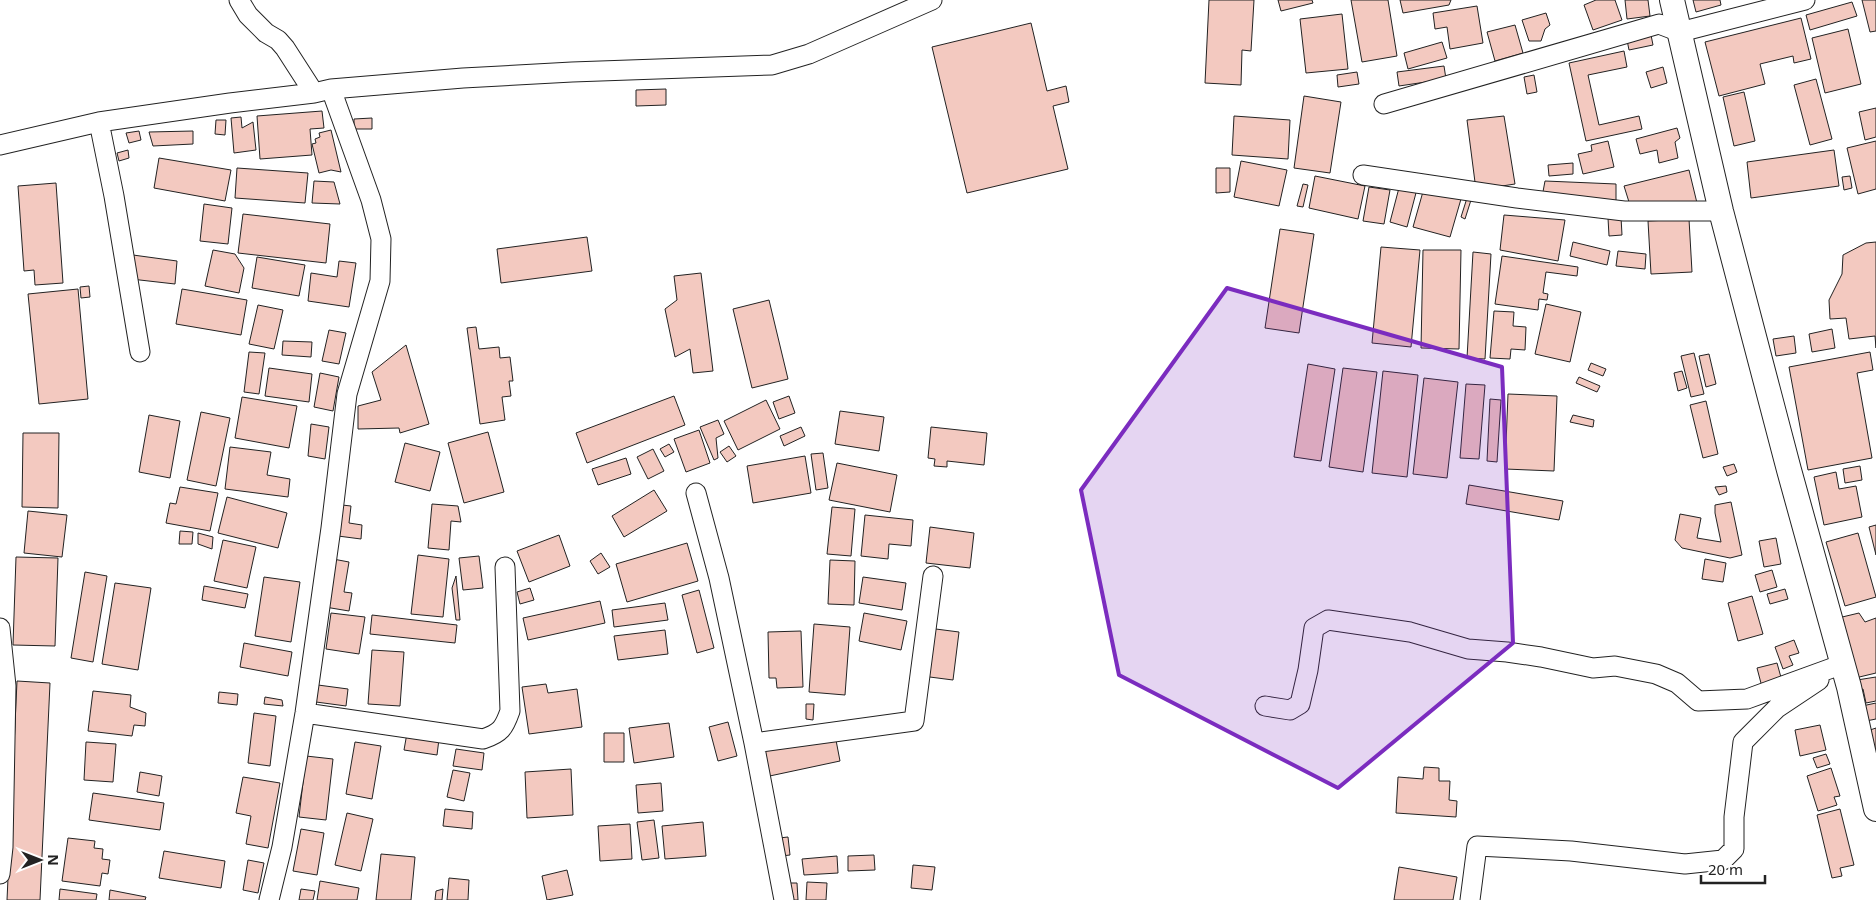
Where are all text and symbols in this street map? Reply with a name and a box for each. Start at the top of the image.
north arrow [15,835,65,885]
scale bar [1701,852,1765,884]
text: N [44,854,63,866]
text: 20 m [1708,859,1743,879]

